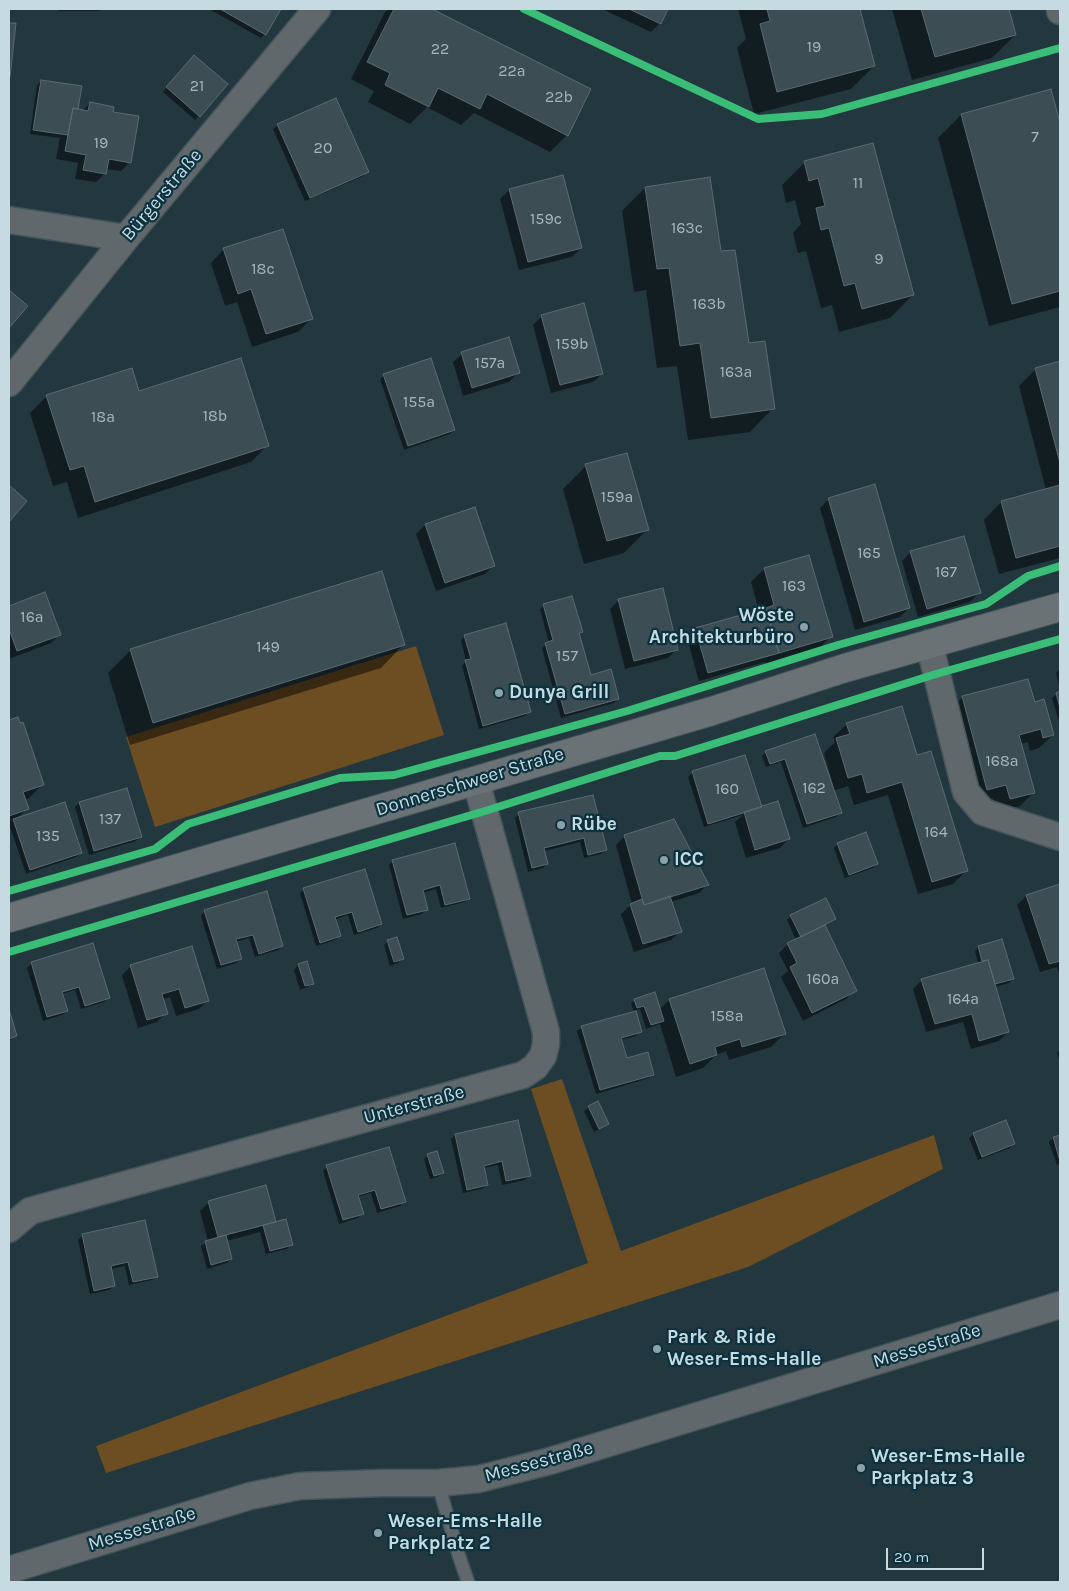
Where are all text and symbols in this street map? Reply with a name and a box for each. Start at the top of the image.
house number: 19 [807,37,821,57]
house number: 22 [431,39,449,59]
house number: 22a [498,61,526,81]
house number: 21 [190,76,204,96]
house number: 22b [545,87,573,107]
house number: 7 [1031,127,1039,147]
house number: 19 [94,133,108,153]
house number: 20 [314,138,332,158]
street label: Bürgerstraße [117,144,207,246]
house number: 11 [853,173,863,193]
house number: 159c [530,209,562,229]
house number: 163c [671,218,703,238]
house number: 9 [874,249,884,269]
house number: 18c [251,259,275,279]
house number: 163b [692,294,726,314]
house number: 159b [555,334,589,354]
house number: 157a [475,353,505,373]
house number: 163a [720,362,752,382]
house number: 155a [403,392,435,412]
house number: 18b [203,406,227,426]
house number: 18a [91,407,115,427]
house number: 159a [601,487,633,507]
house number: 165 [857,543,881,563]
house number: 167 [935,562,957,582]
house number: 163 [782,576,806,596]
place label: Wöste Architekturbüro [649,605,794,649]
house number: 16a [20,607,44,627]
marker: Wöste Architekturbüro [798,621,810,633]
house number: 149 [256,637,280,657]
house number: 157 [556,646,578,666]
place label: Dunya Grill [509,682,609,704]
marker: Dunya Grill [493,687,505,699]
street label: Donnerschweer Straße [373,742,567,822]
house number: 168a [985,751,1019,771]
house number: 162 [802,778,826,798]
house number: 160 [715,779,739,799]
house number: 137 [99,809,121,829]
place label: Rübe [571,814,617,836]
marker: Rübe [555,819,567,831]
house number: 164 [924,822,948,842]
house number: 135 [36,826,60,846]
place label: ICC [674,849,704,871]
marker: ICC [658,854,670,866]
house number: 160a [807,969,839,989]
house number: 164a [947,989,979,1009]
house number: 158a [711,1006,743,1026]
street label: Unterstraße [361,1081,467,1129]
street label: Messestraße [870,1319,984,1373]
place label: Park & Ride Weser-Ems-Halle [667,1327,821,1371]
marker: Park & Ride Weser-Ems-Halle [651,1343,663,1355]
street label: Messestraße [482,1437,596,1487]
place label: Weser-Ems-Halle Parkplatz 3 [871,1446,1025,1490]
marker: Weser-Ems-Halle Parkplatz 3 [855,1462,867,1474]
street label: Messestraße [85,1502,199,1556]
place label: Weser-Ems-Halle Parkplatz 2 [388,1511,542,1555]
marker: Weser-Ems-Halle Parkplatz 2 [372,1527,384,1539]
scale bar [889,1538,986,1570]
text: 20 m [894,1548,929,1566]

